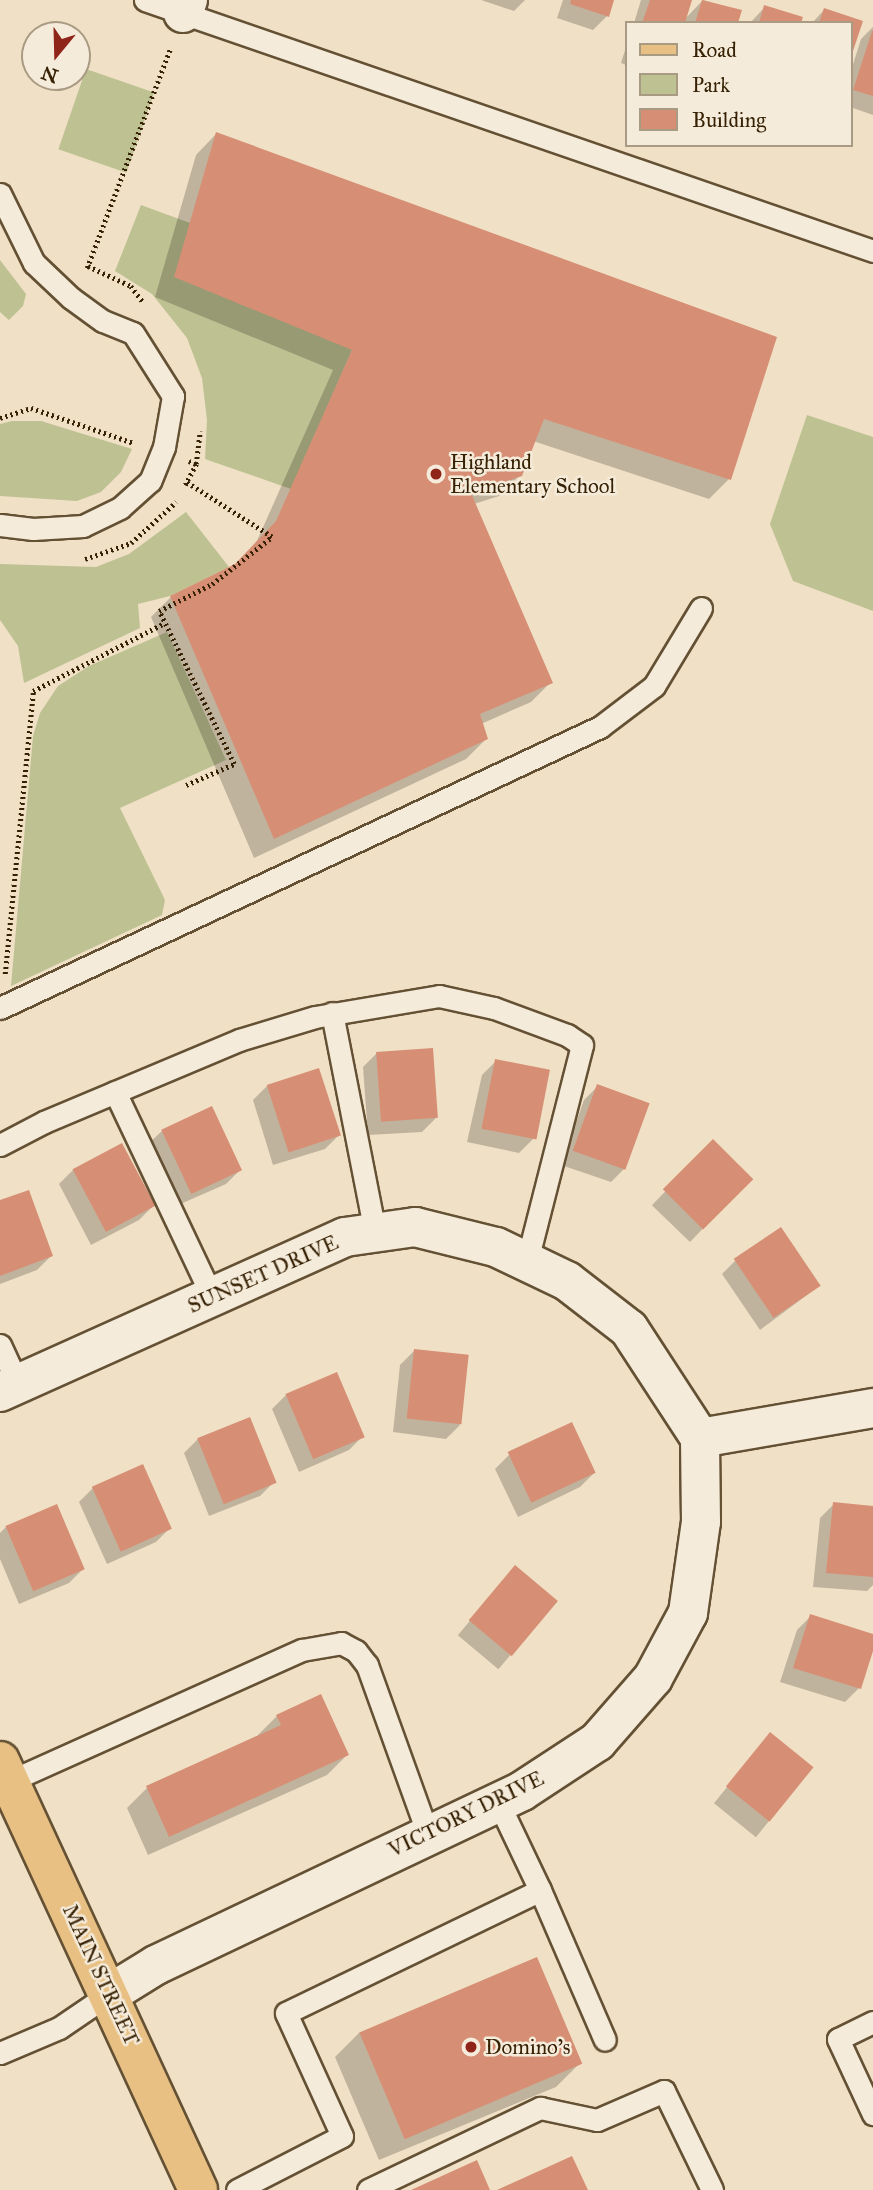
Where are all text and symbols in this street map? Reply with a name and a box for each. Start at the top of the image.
north arrow [21,21,91,91]
legend [624,21,852,147]
text: Road [692,37,737,63]
text: N [38,61,61,88]
text: Park [692,72,730,98]
text: Building [692,107,766,133]
place label: Highland Elementary School [450,449,615,499]
marker: Highland Elementary School [428,466,444,482]
street label: SUNSET DRIVE [184,1230,342,1318]
street label: VICTORY DRIVE [384,1765,548,1863]
street label: MAIN STREET [57,1900,145,2050]
place label: Domino's [485,2034,570,2060]
marker: Domino's [463,2039,479,2055]

